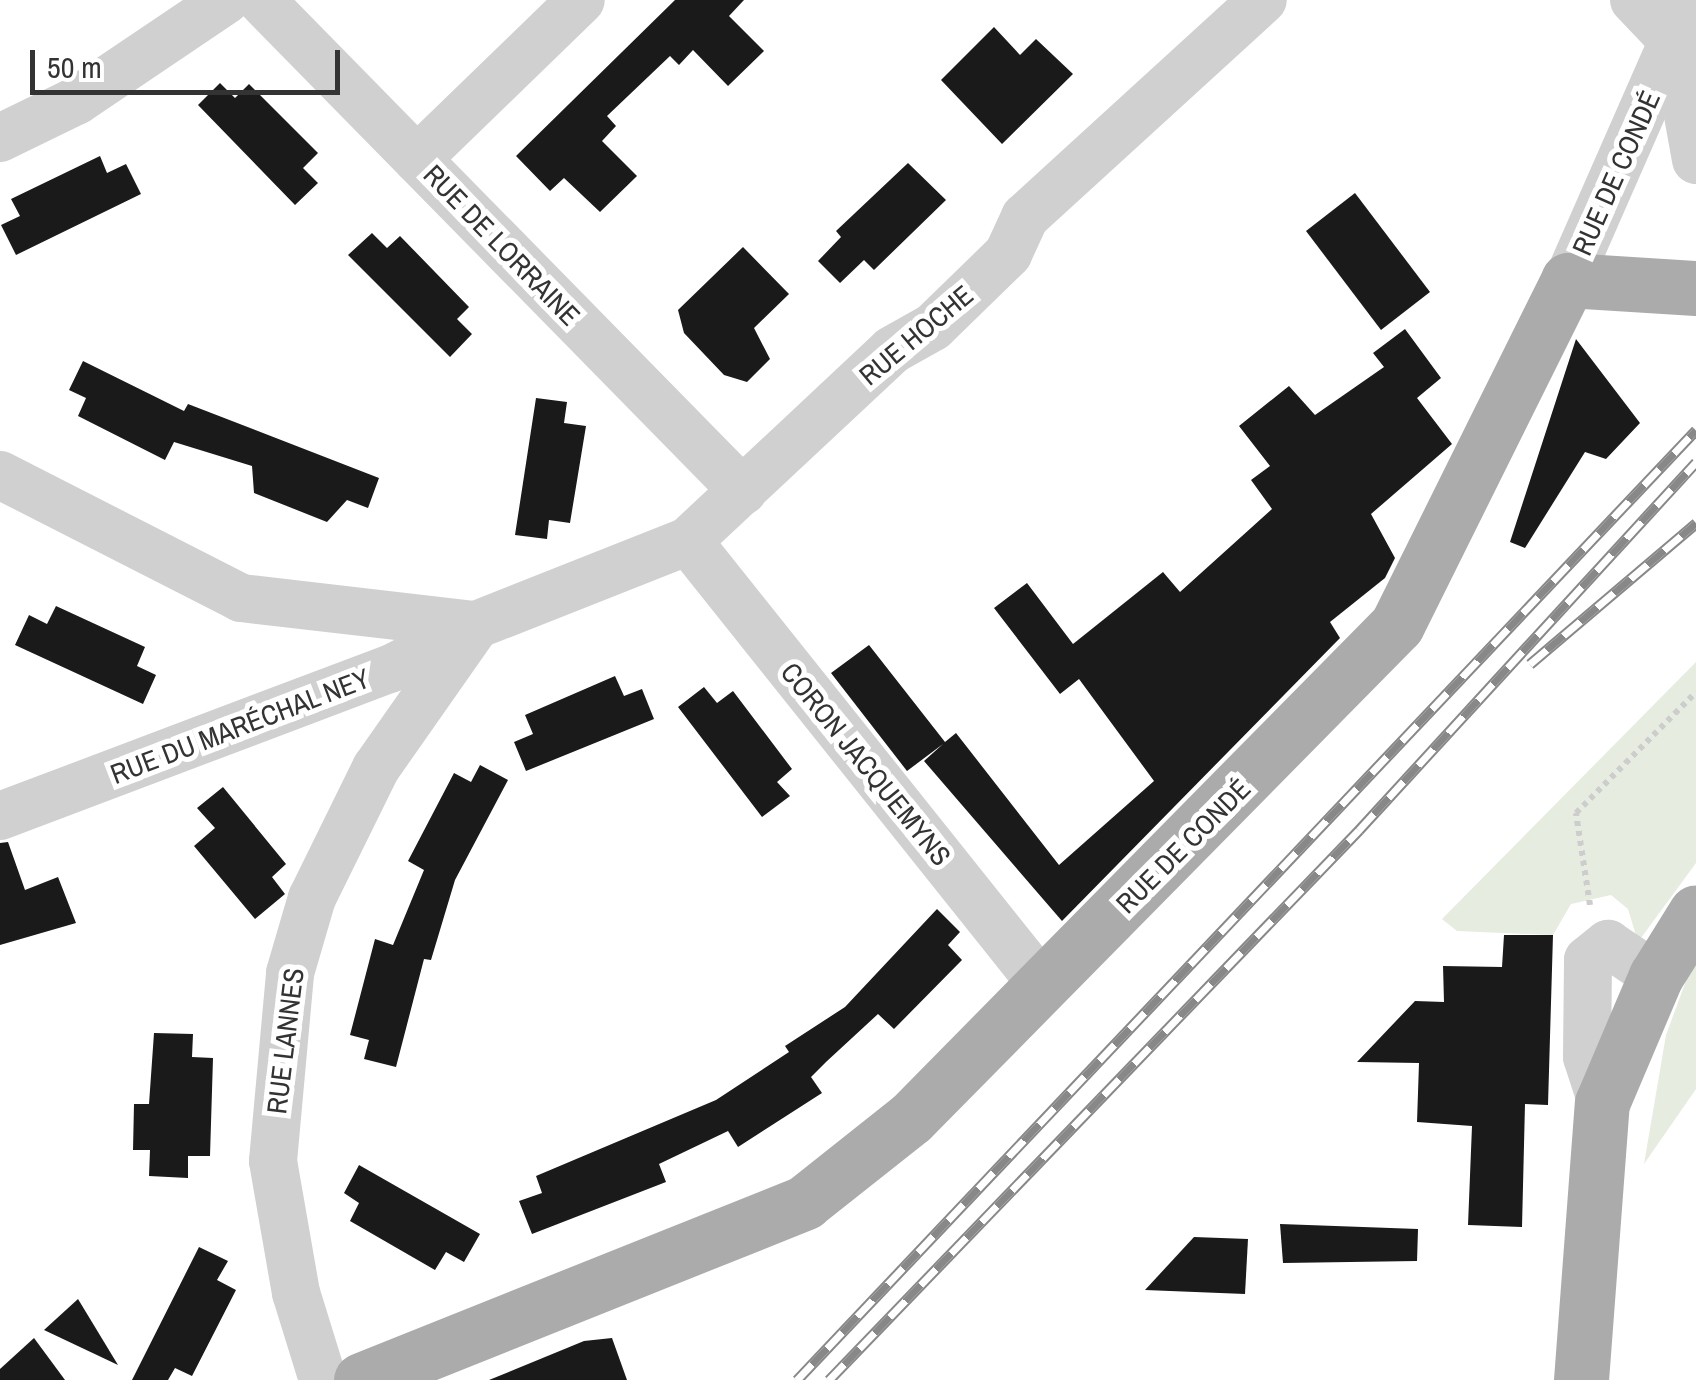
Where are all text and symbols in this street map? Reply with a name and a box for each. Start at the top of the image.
scale bar [35,30,345,92]
text: 50 m [47,47,102,87]
street label: RUE DE CONDÉ [1565,86,1667,260]
street label: RUE DE LORRAINE [417,158,587,332]
street label: RUE HOCHE [852,278,980,392]
street label: CORON JACQUEMYNS [774,656,958,872]
street label: RUE DU MARÉCHAL NEY [105,661,375,791]
street label: RUE DE CONDÉ [1109,772,1257,920]
street label: RUE LANNES [259,966,311,1116]

